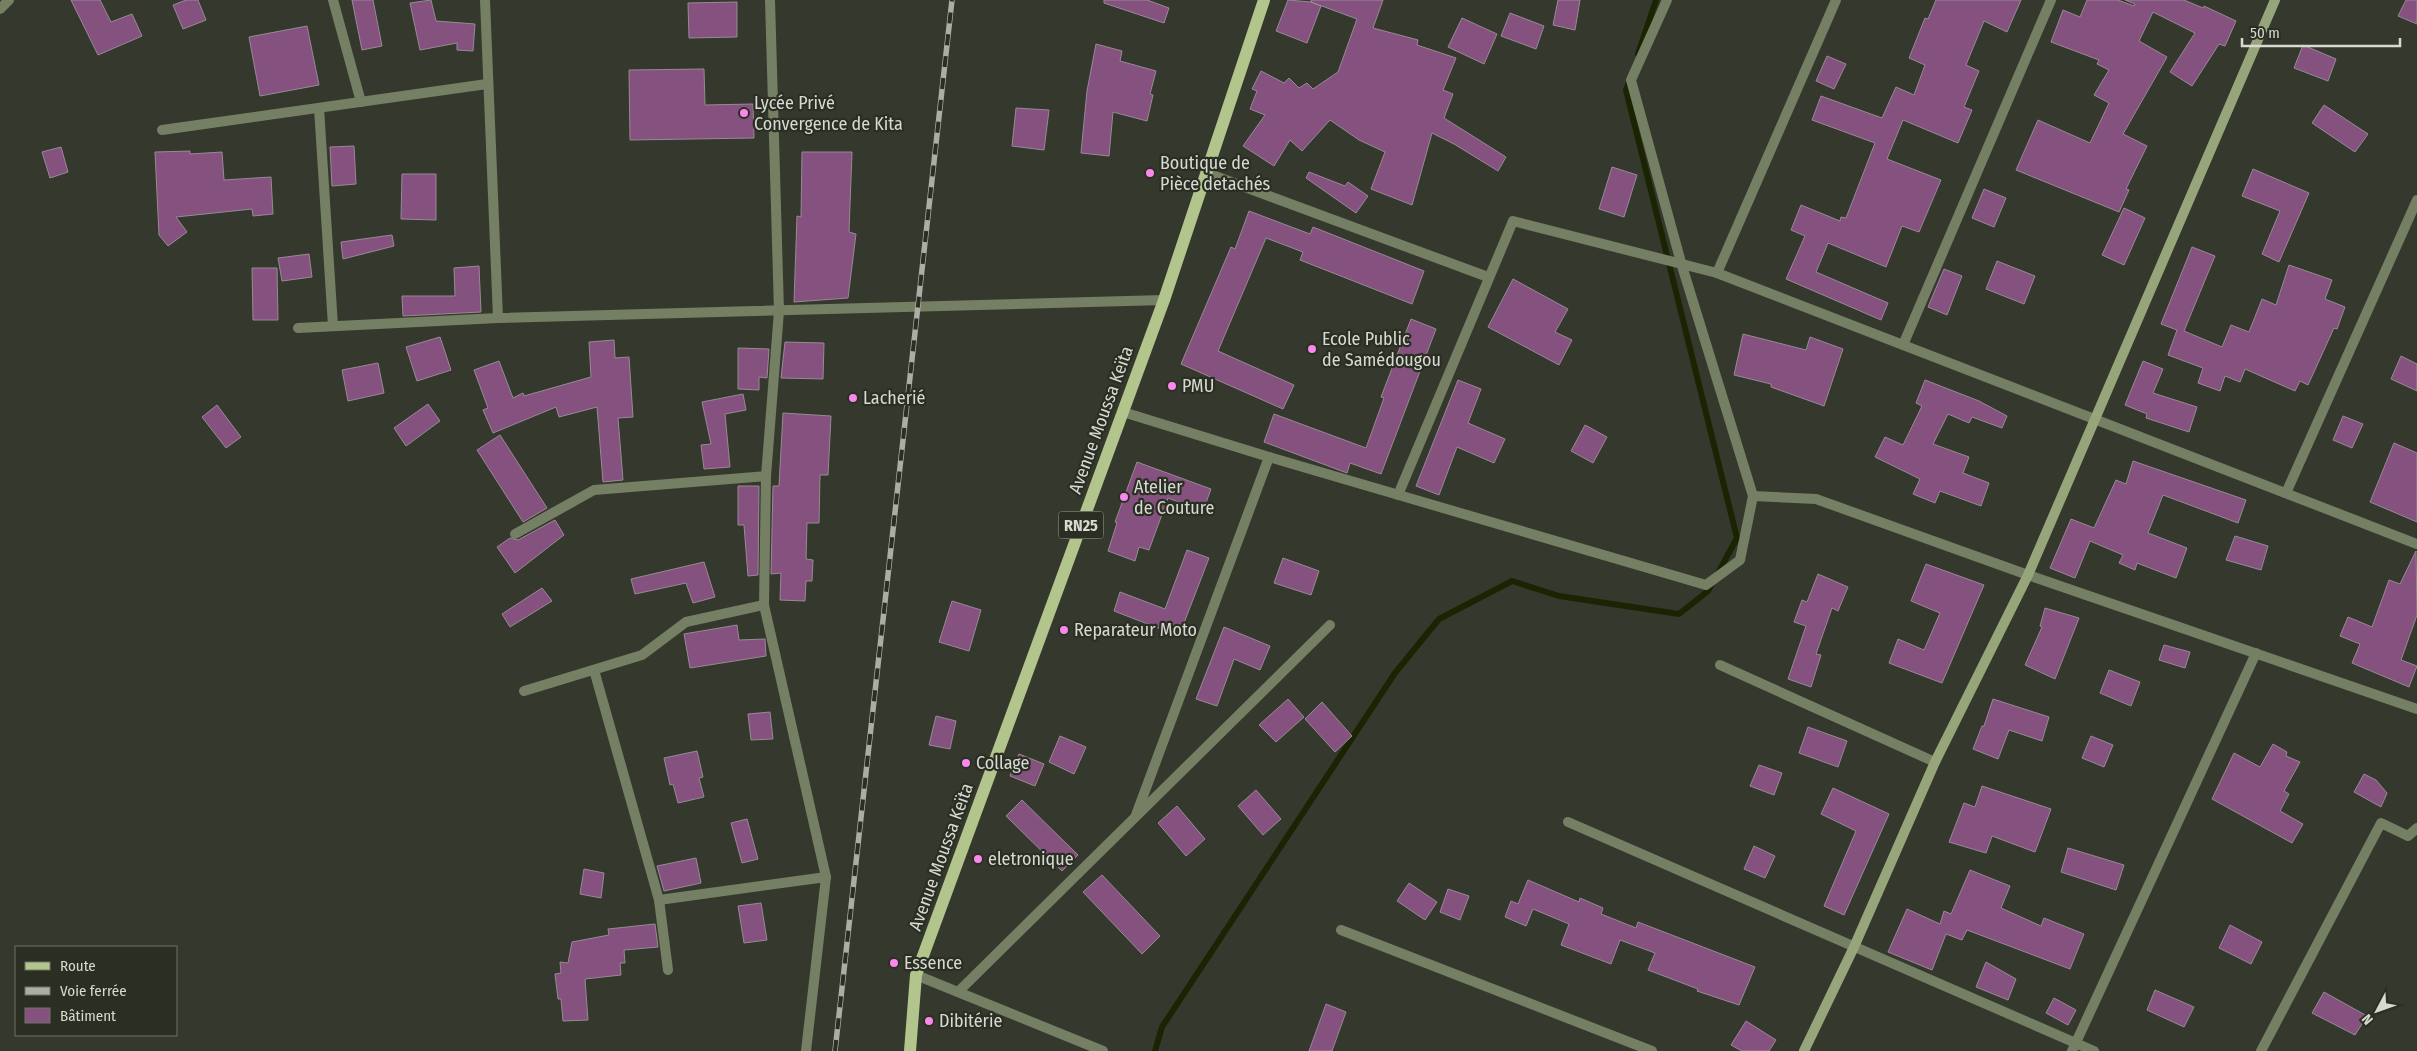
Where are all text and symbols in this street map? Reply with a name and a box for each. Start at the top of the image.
scale bar [2242,15,2400,47]
text: 50 m [2250,24,2280,42]
place label: Lycée Privé Convergence de Kita [754,92,903,135]
marker: Lycée Privé Convergence de Kita [738,107,750,119]
place label: Boutique de Pièce detachés [1160,152,1271,195]
marker: Boutique de Pièce detachés [1144,167,1156,179]
place label: Ecole Public de Samédougou [1322,328,1441,371]
street label: Avenue Moussa Keïta [1064,343,1138,497]
marker: Ecole Public de Samédougou [1306,343,1318,355]
place label: PMU [1182,375,1214,397]
marker: PMU [1166,380,1178,392]
place label: Lacherié [863,387,926,409]
marker: Lacherié [847,392,859,404]
place label: Atelier de Couture [1134,476,1215,519]
marker: Atelier de Couture [1118,491,1130,503]
road number: RN25 [1058,512,1104,538]
place label: Reparateur Moto [1074,619,1197,641]
marker: Reparateur Moto [1058,624,1070,636]
place label: Collage [976,752,1029,774]
marker: Collage [960,757,972,769]
street label: Avenue Moussa Keïta [904,780,978,934]
place label: eletronique [988,848,1074,870]
marker: eletronique [972,853,984,865]
legend [15,946,178,1036]
place label: Essence [904,952,962,974]
text: Route [60,957,96,975]
marker: Essence [888,957,900,969]
text: Voie ferrée [60,982,127,1000]
north arrow [2352,986,2402,1036]
text: Bâtiment [60,1007,116,1025]
place label: Dibitérie [939,1010,1002,1032]
text: N [2358,1010,2377,1028]
marker: Dibitérie [923,1015,935,1027]

